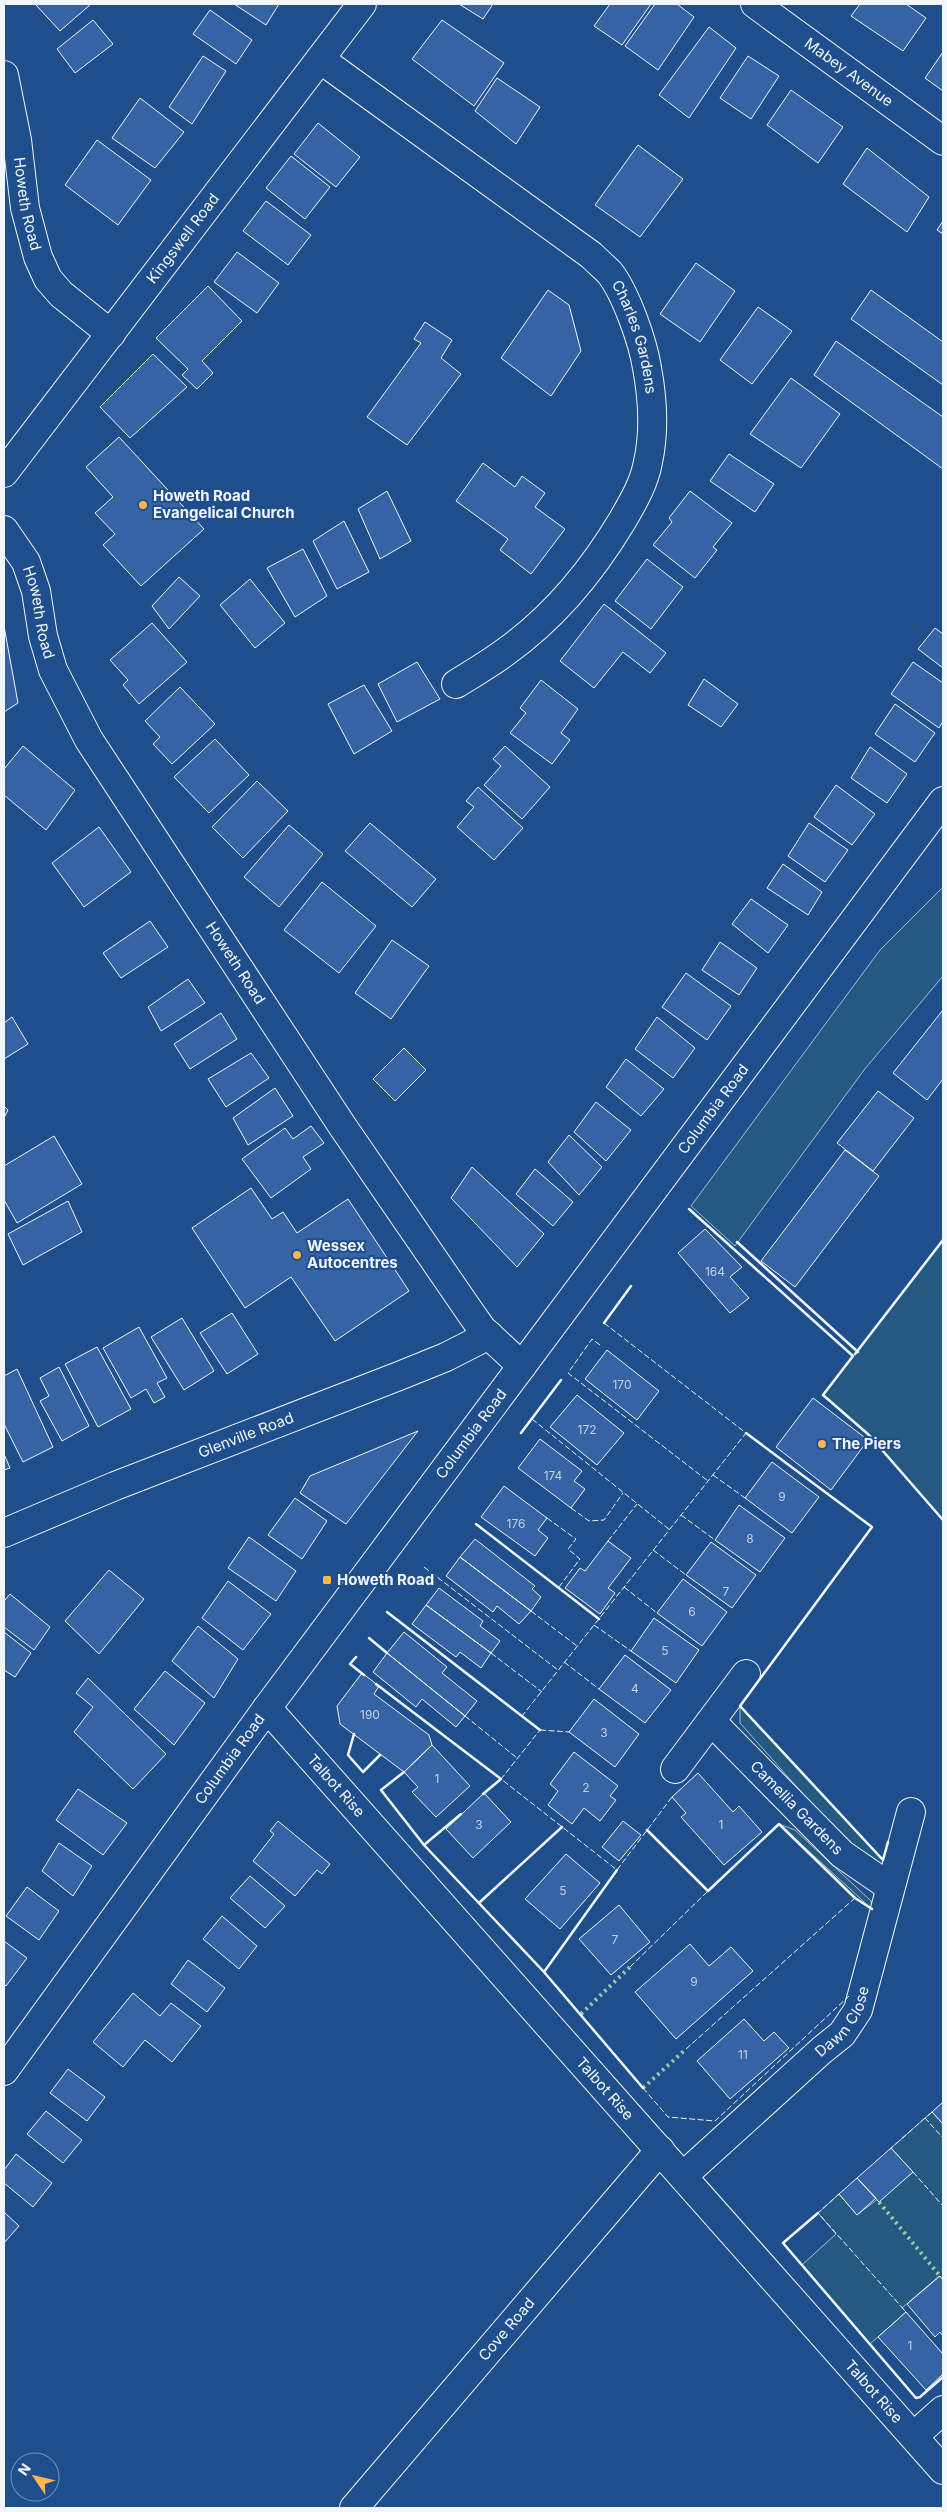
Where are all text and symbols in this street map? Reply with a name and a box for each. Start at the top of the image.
street label: Mabey Avenue [801,33,897,111]
street label: Howeth Road [10,156,46,253]
street label: Kingswell Road [142,189,223,287]
street label: Charles Gardens [608,276,661,395]
place label: Howeth Road Evangelical Church [153,486,295,522]
marker: Howeth Road Evangelical Church [137,499,149,511]
street label: Howeth Road [19,563,59,661]
street label: Howeth Road [202,918,270,1008]
street label: Columbia Road [673,1060,753,1158]
place label: Wessex Autocentres [307,1236,398,1272]
marker: Wessex Autocentres [291,1249,303,1261]
house number: 164 [705,1264,725,1279]
house number: 170 [612,1377,632,1392]
street label: Columbia Road [431,1385,511,1482]
street label: Glenville Road [195,1408,296,1462]
house number: 172 [578,1422,597,1437]
place label: The Piers [832,1434,901,1453]
marker: The Piers [816,1438,828,1450]
house number: 174 [544,1468,563,1483]
house number: 9 [778,1489,786,1504]
house number: 176 [507,1516,525,1531]
house number: 8 [746,1531,754,1546]
place label: Howeth Road [337,1570,434,1589]
marker: Howeth Road [321,1574,333,1586]
house number: 7 [723,1584,730,1599]
house number: 6 [688,1604,696,1619]
house number: 5 [661,1643,669,1658]
house number: 4 [631,1681,639,1696]
house number: 190 [360,1707,380,1722]
street label: Columbia Road [190,1710,269,1808]
house number: 3 [600,1725,608,1740]
street label: Talbot Rise [303,1750,369,1821]
street label: Camellia Gardens [746,1756,848,1859]
house number: 1 [435,1771,439,1786]
house number: 2 [582,1780,590,1795]
house number: 3 [475,1817,483,1832]
house number: 1 [719,1817,723,1832]
house number: 5 [559,1883,567,1898]
house number: 7 [612,1932,619,1947]
house number: 9 [690,1974,698,1989]
street label: Dawn Close [811,1984,873,2061]
house number: 11 [738,2047,748,2062]
street label: Talbot Rise [572,2053,638,2124]
street label: Cove Road [474,2294,539,2364]
house number: 1 [908,2338,912,2353]
street label: Talbot Rise [841,2356,907,2427]
north arrow [10,2452,60,2502]
text: N [14,2460,34,2479]

